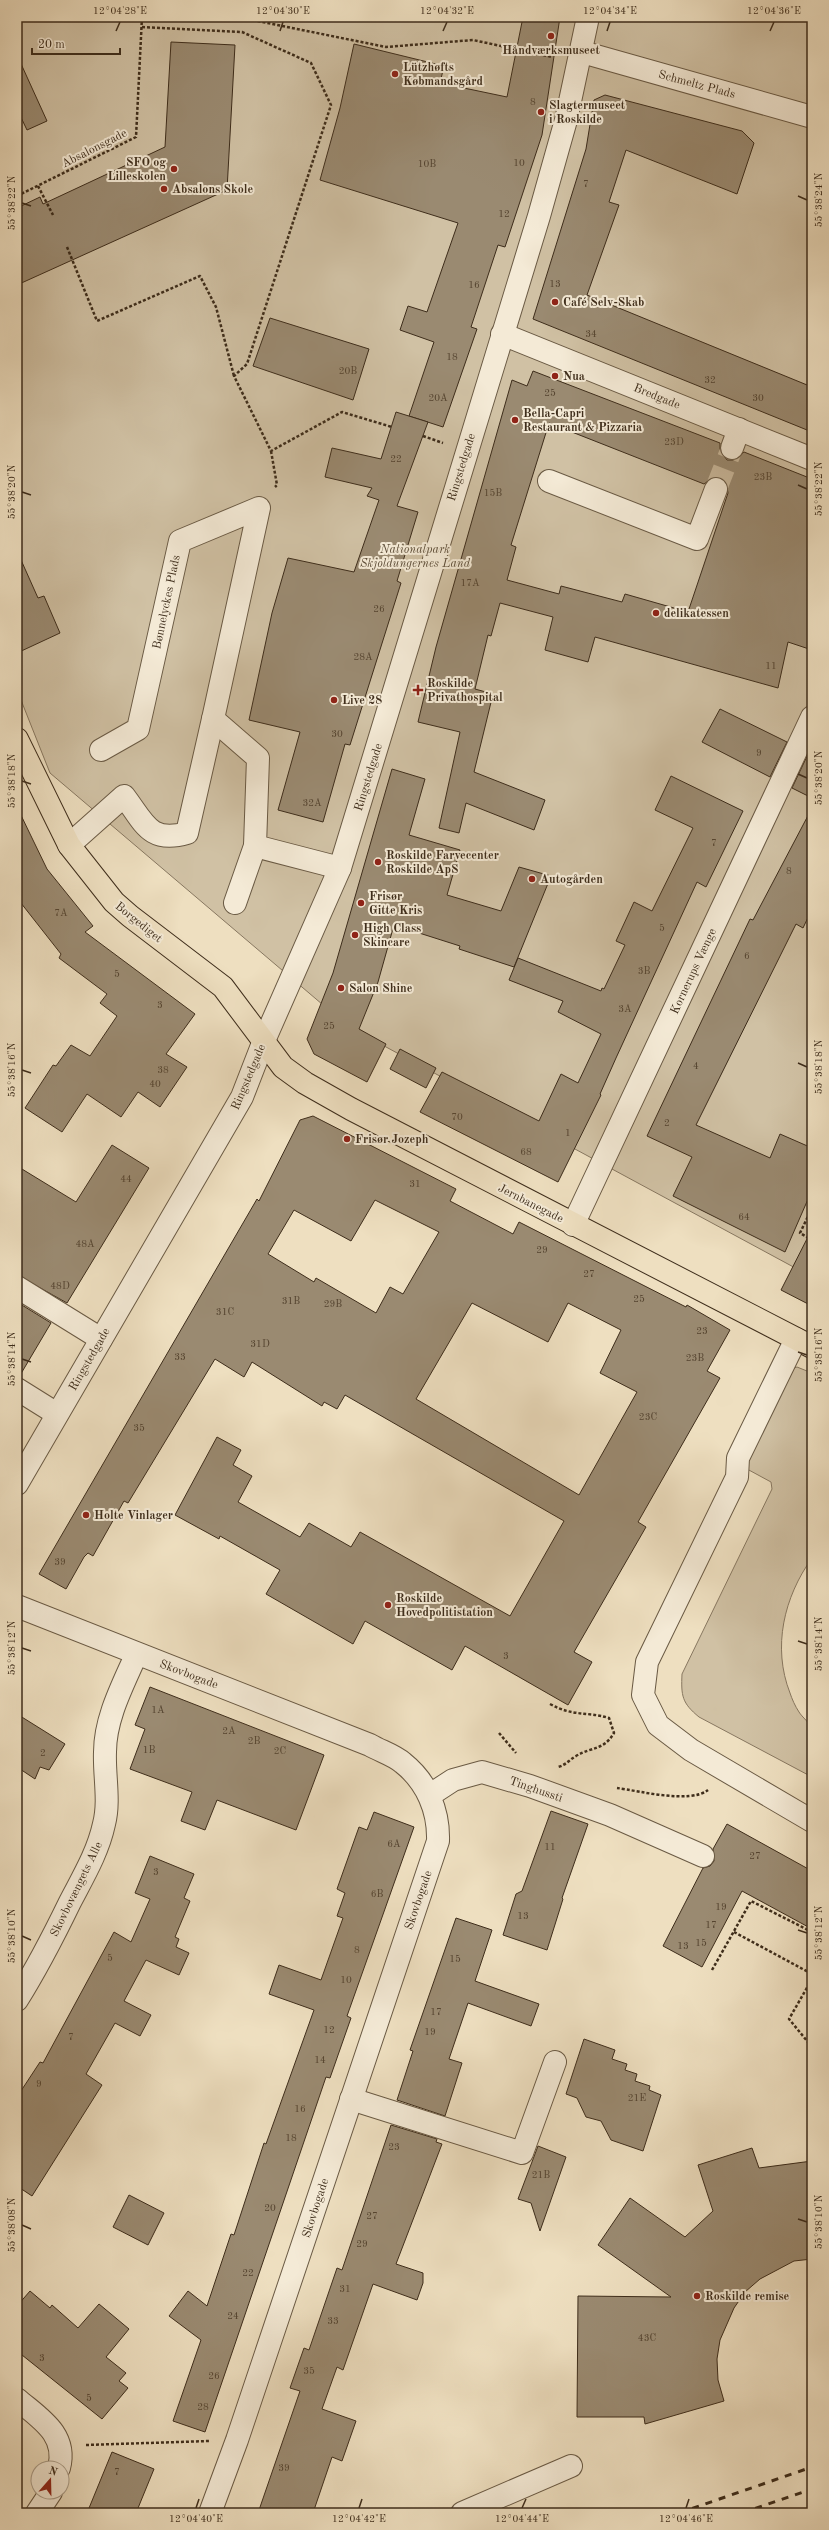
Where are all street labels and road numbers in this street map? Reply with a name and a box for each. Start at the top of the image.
street label: Schmeltz Plads [657,69,737,101]
street label: Absalonsgade [60,127,129,170]
street label: Bredgade [632,382,682,412]
street label: Ringstedgade [446,432,478,503]
street label: Bønnelyckes Plads [151,554,183,650]
street label: Ringstedgade [353,742,385,813]
street label: Borgediget [113,900,164,945]
street label: Kornerups Vænge [669,926,719,1016]
street label: Ringstedgade [230,1042,268,1112]
street label: Jernbanegade [496,1182,566,1226]
street label: Ringstedgade [67,1326,113,1393]
street label: Skovbogade [158,1658,220,1692]
street label: Tinghussti [507,1775,564,1805]
street label: Skovbovængets Alle [49,1840,105,1939]
street label: Skovbogade [403,1869,435,1931]
street label: Skovbogade [301,2177,331,2240]

